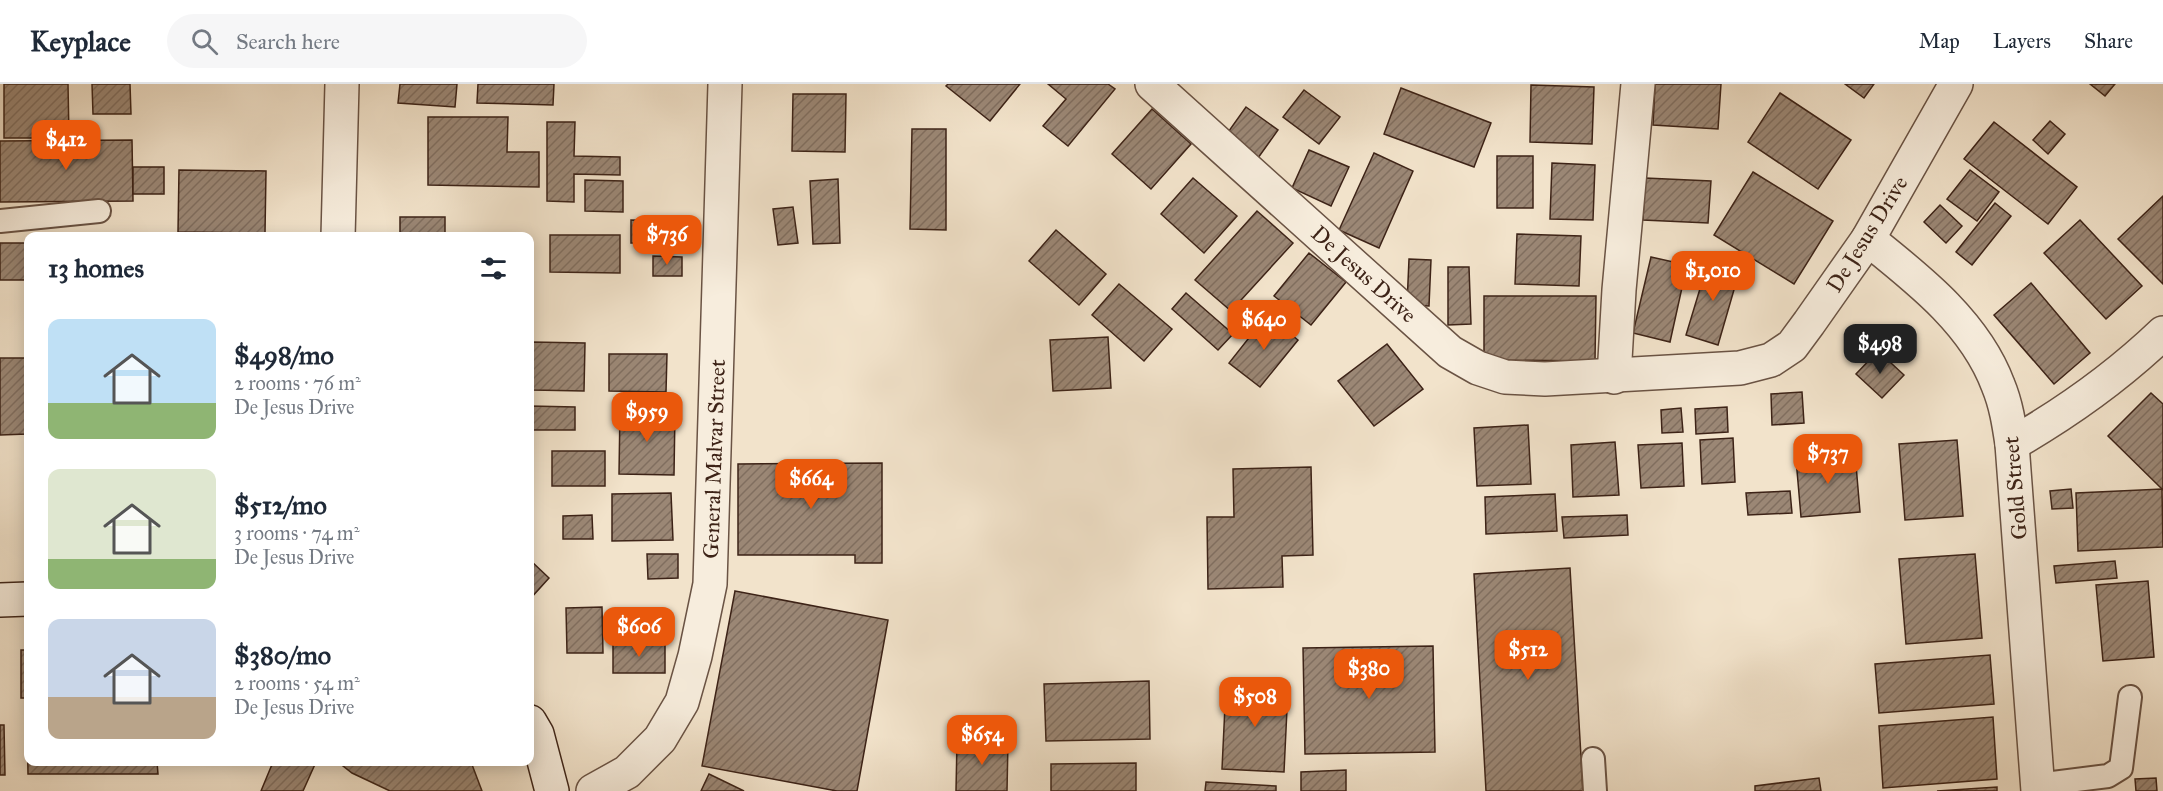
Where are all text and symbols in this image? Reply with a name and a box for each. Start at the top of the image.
search box [167,14,587,68]
text: Keyplace [30,24,131,59]
icon: search [188,25,221,58]
text: Search here [236,28,340,55]
text: Map [1919,28,1960,54]
text: Layers [1993,28,2051,54]
text: Share [2084,28,2133,54]
pin: $412 [30,120,102,171]
text: $412 [46,127,86,151]
street label: De Jesus Drive [1821,171,1913,297]
pin: $736 [631,215,703,266]
street label: De Jesus Drive [1306,220,1422,328]
text: $736 [647,222,687,246]
pin: $1,010 [1664,251,1762,302]
text: 13 homes [48,252,144,284]
icon: filters [477,252,510,285]
text: $1,010 [1685,258,1741,282]
pin: $640 [1228,300,1300,351]
text: $640 [1241,307,1287,331]
pin: $498 [1844,324,1916,375]
text: $498 [1858,331,1902,355]
text: $498/mo [234,339,334,371]
icon: home [96,343,168,415]
street label: General Malvar Street [697,359,731,559]
text: 2 rooms · 76 m² [234,371,361,395]
pin: $959 [611,392,683,443]
text: De Jesus Drive [234,395,354,419]
text: $959 [626,399,668,423]
pin: $737 [1792,434,1864,485]
street label: Gold Street [1997,435,2033,541]
text: $737 [1807,441,1849,465]
pin: $664 [775,459,847,510]
text: $664 [789,466,833,490]
text: $512/mo [234,489,327,521]
icon: home [96,493,168,565]
text: 3 rooms · 74 m² [234,521,359,545]
text: De Jesus Drive [234,545,354,569]
pin: $606 [603,607,675,658]
text: $606 [617,614,661,638]
pin: $512 [1492,630,1564,681]
text: $512 [1508,637,1548,661]
text: $380/mo [234,639,331,671]
icon: home [96,643,168,715]
pin: $380 [1333,649,1405,700]
text: $380 [1348,656,1390,680]
text: 2 rooms · 54 m² [234,671,360,695]
pin: $508 [1219,677,1291,728]
text: $508 [1233,684,1277,708]
text: De Jesus Drive [234,695,354,719]
pin: $654 [946,715,1018,766]
text: $654 [961,722,1003,746]

